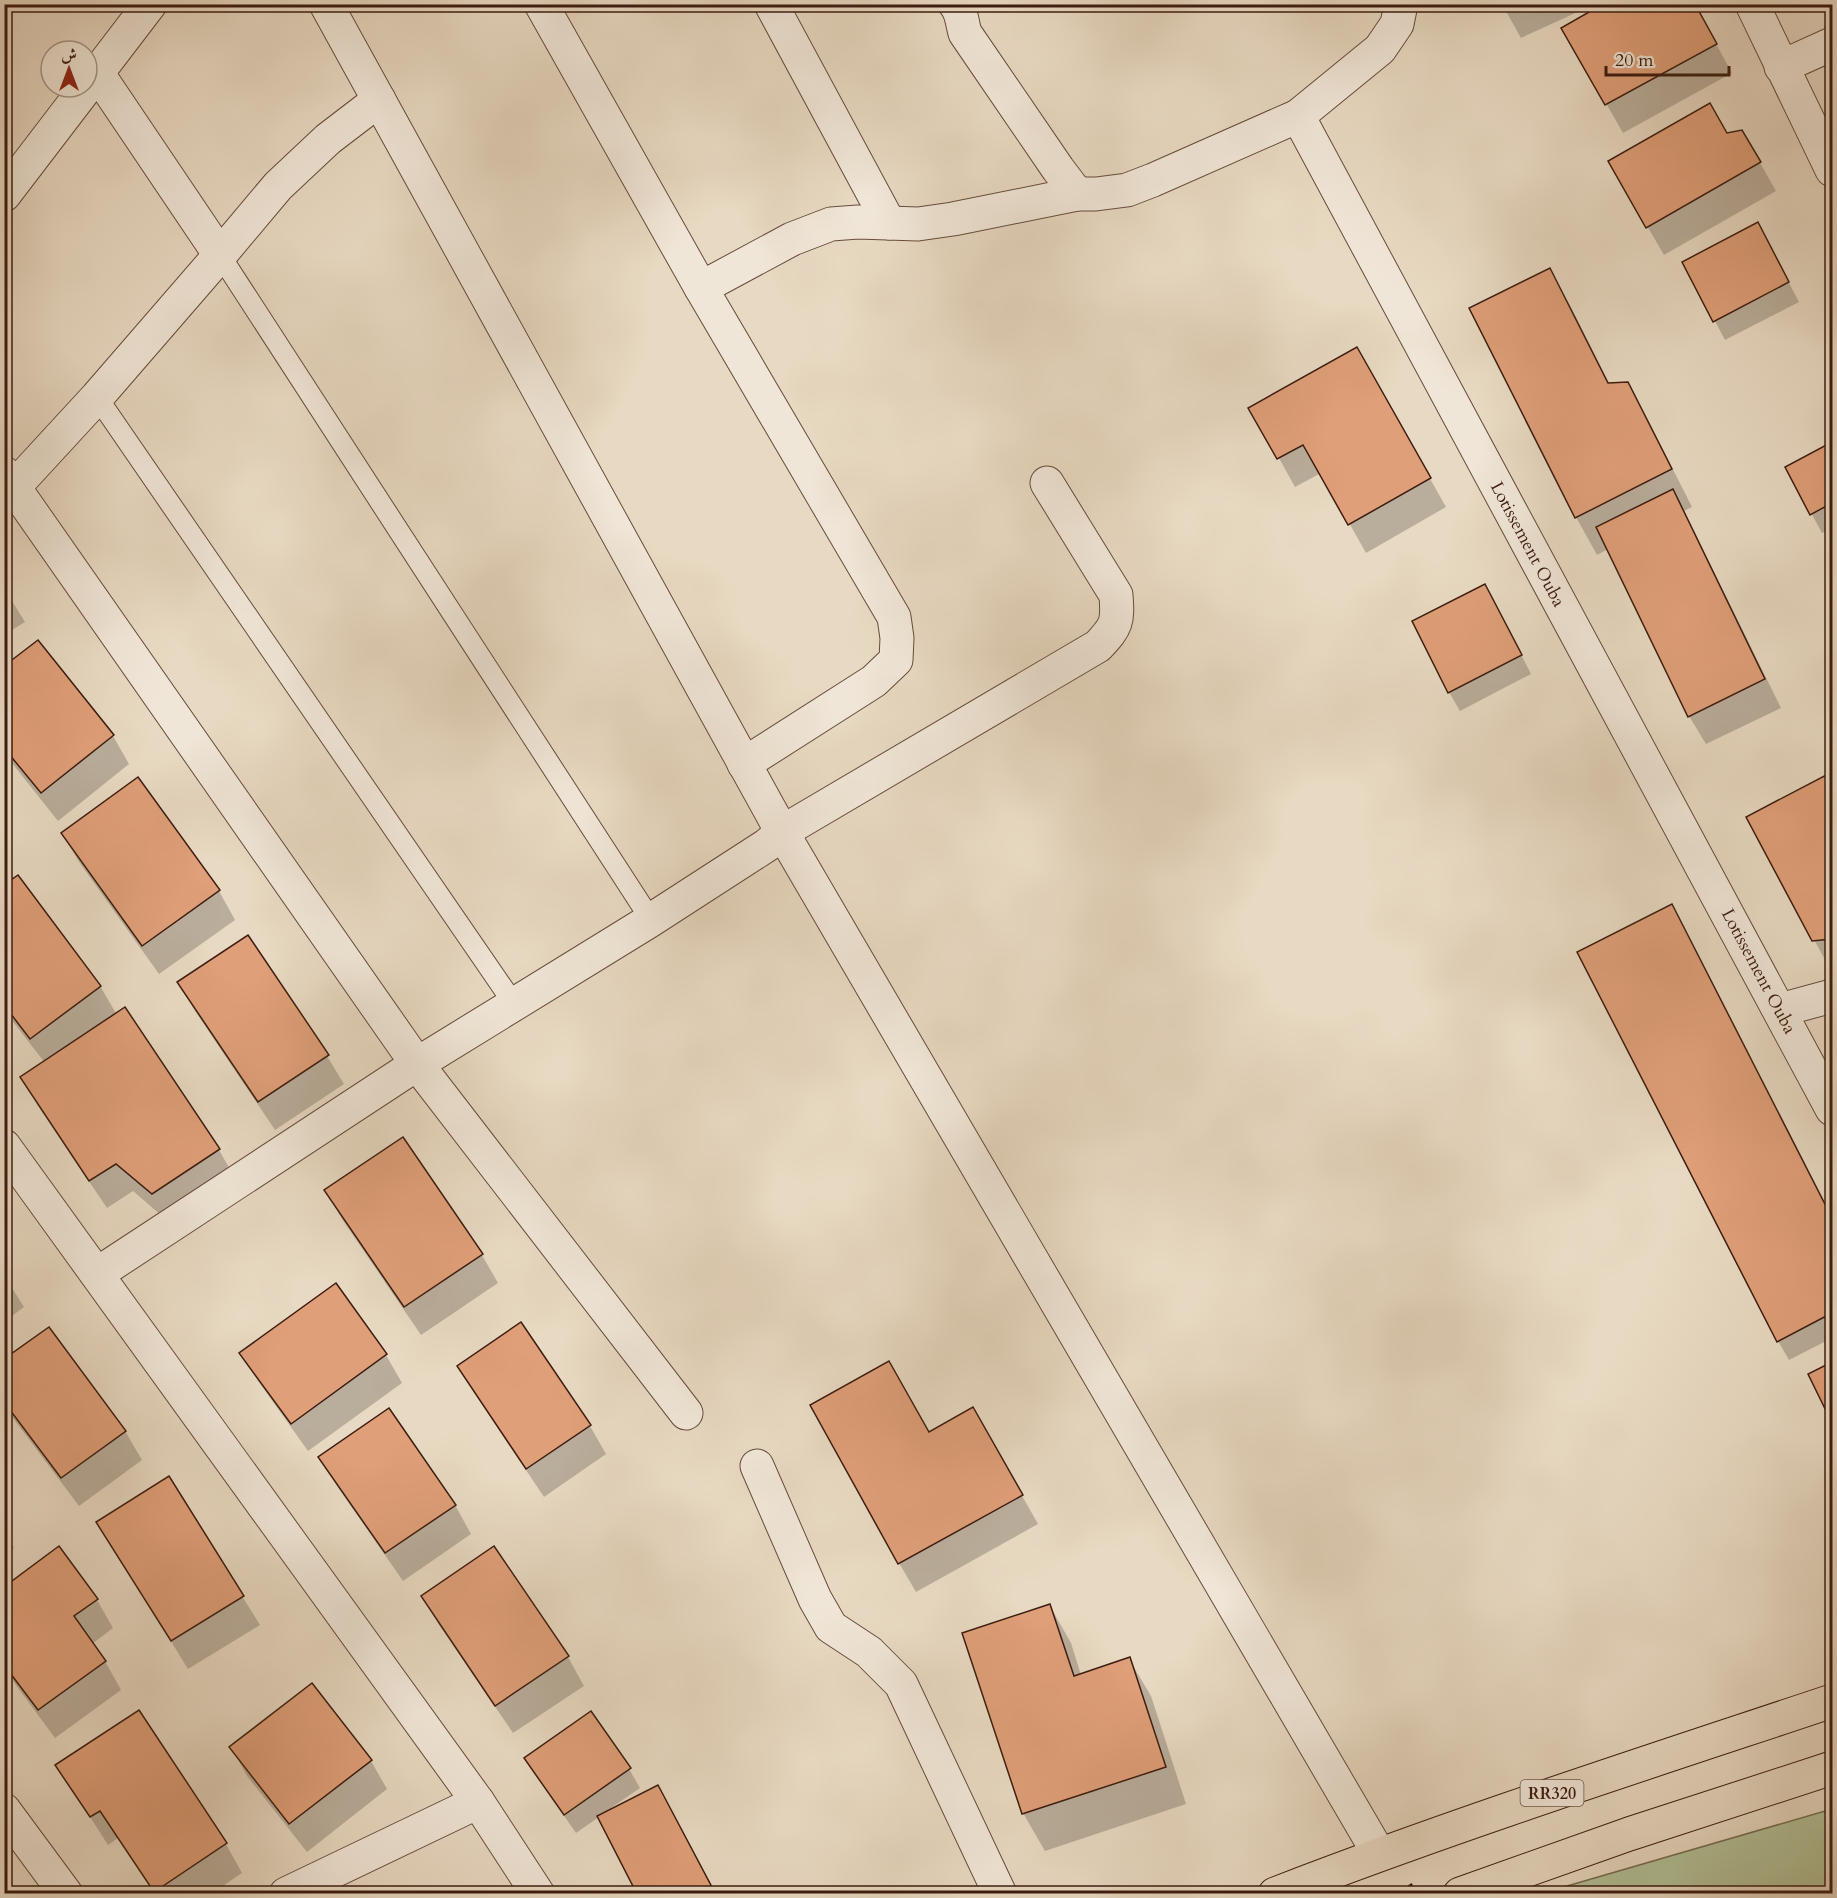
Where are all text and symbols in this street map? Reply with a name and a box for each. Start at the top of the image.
north arrow [39,39,99,99]
scale bar [1606,39,1729,77]
text: ش [61,44,77,66]
text: 20 m [1615,48,1654,73]
street label: Lotissement Ouba [1484,477,1571,611]
street label: Lotissement Ouba [1715,904,1802,1038]
road number: RR320 [1520,1780,1584,1806]

